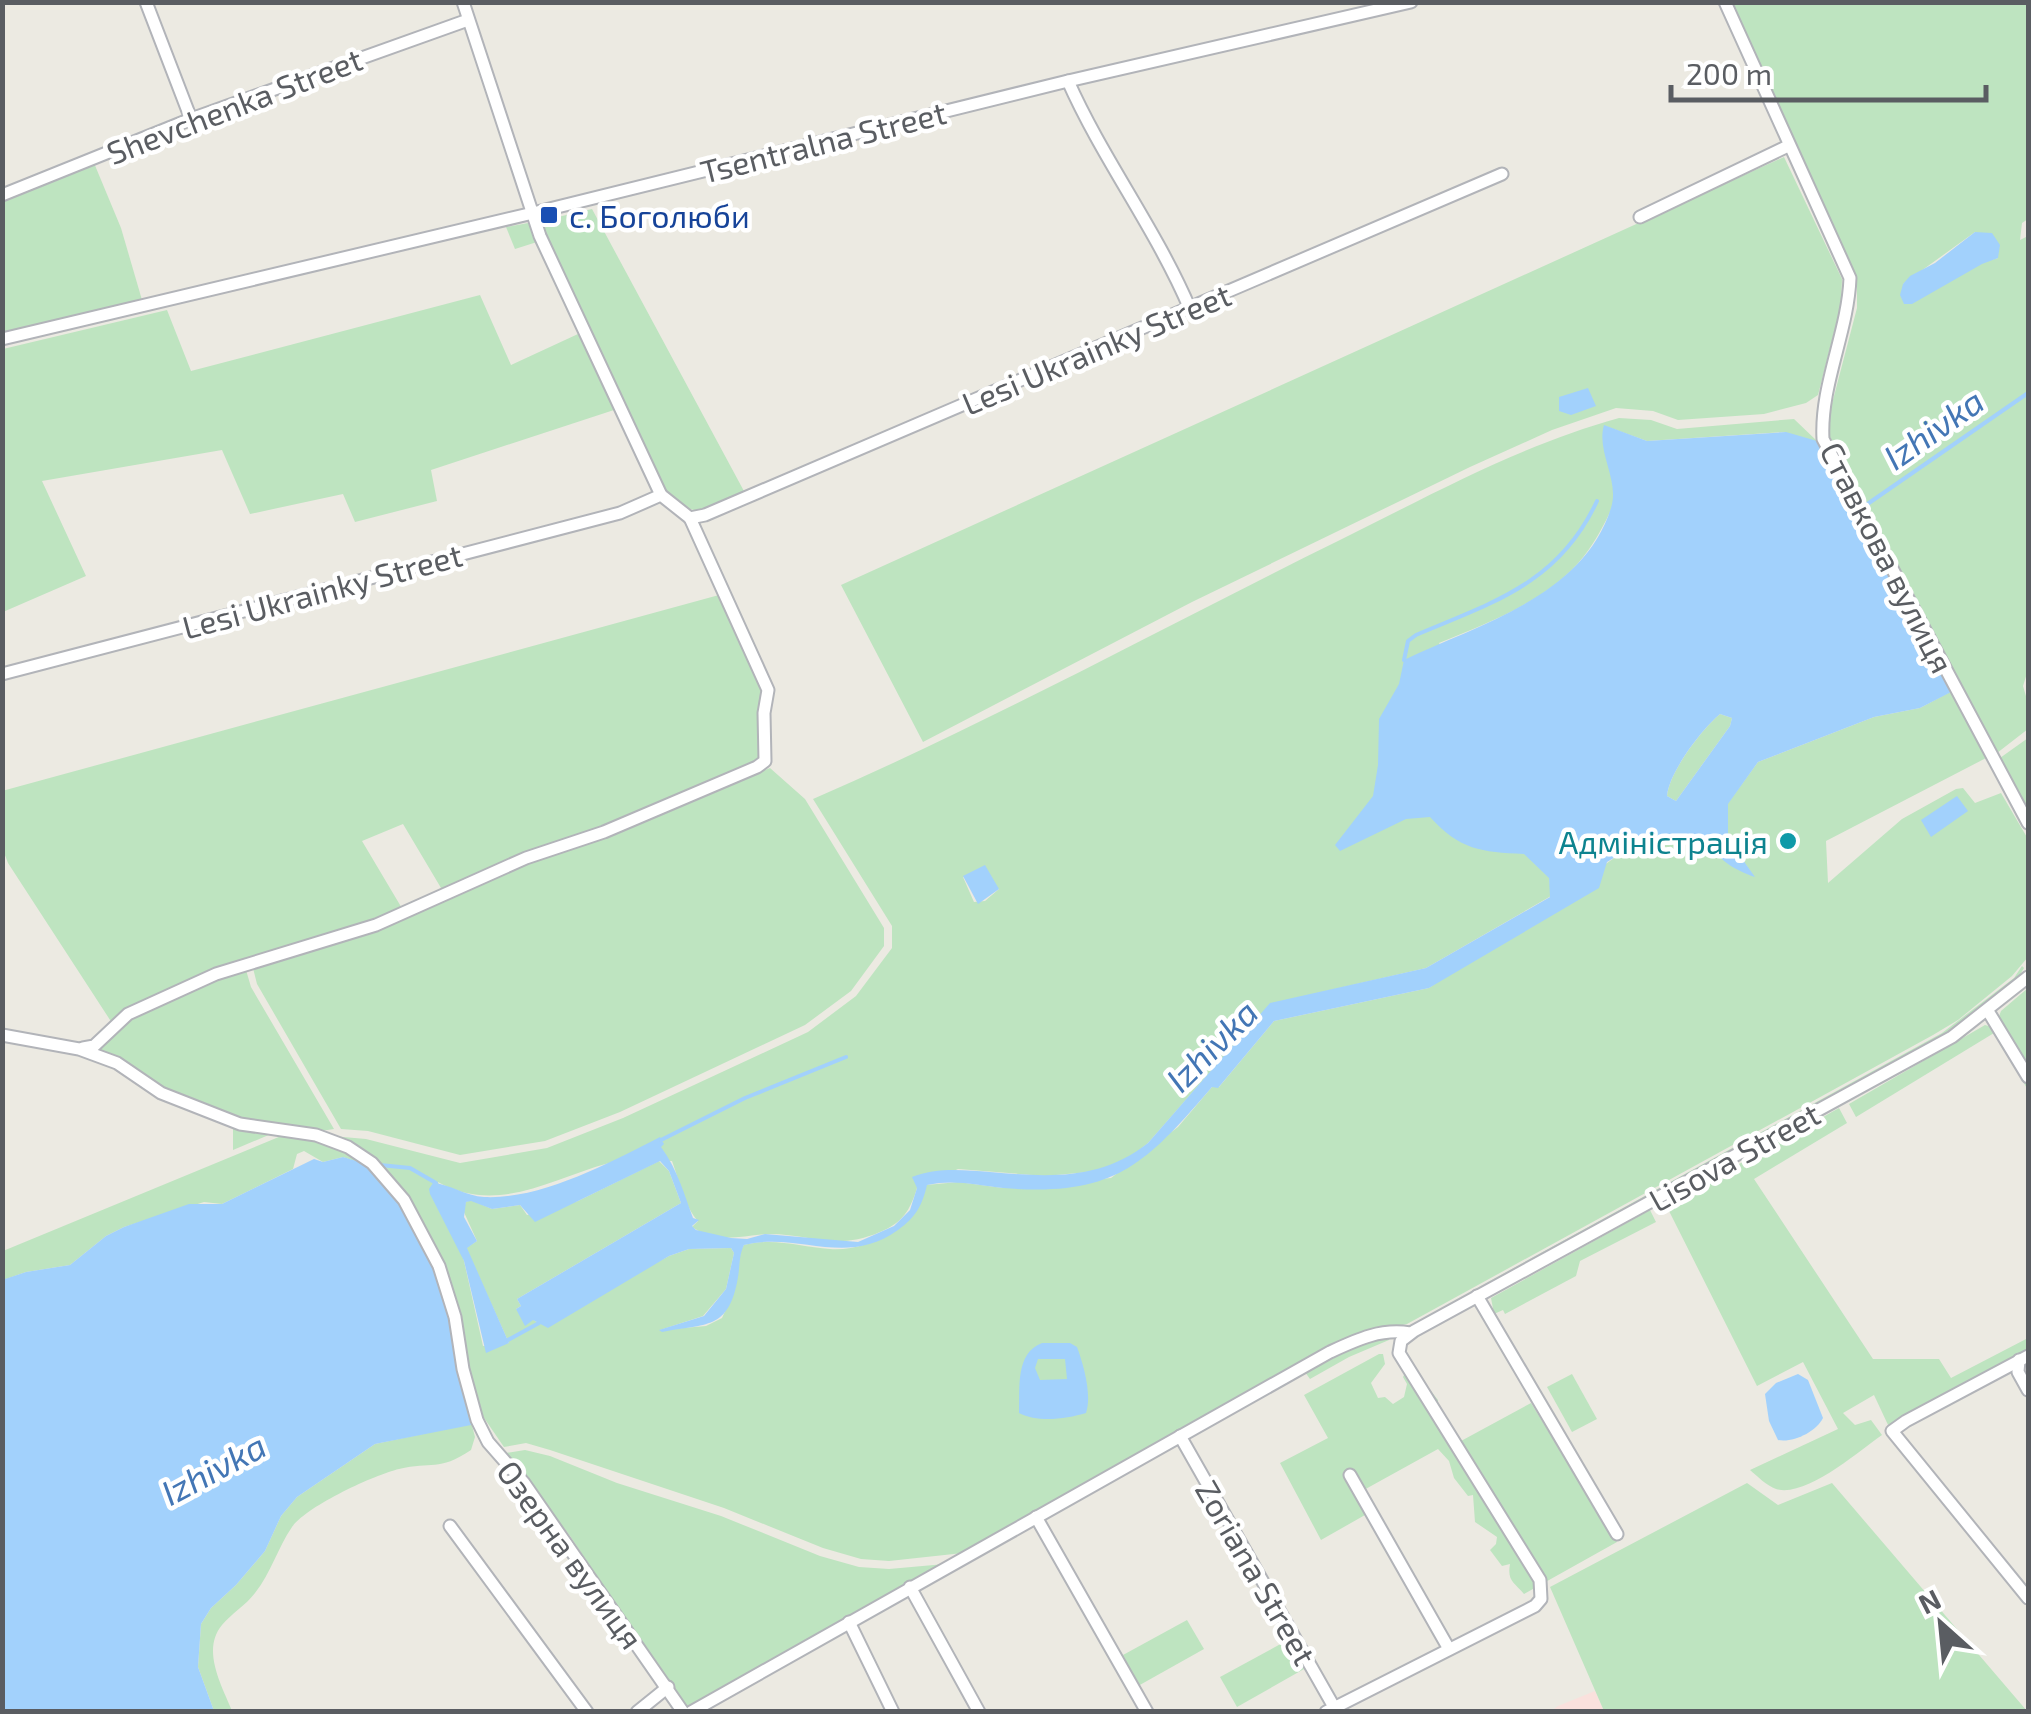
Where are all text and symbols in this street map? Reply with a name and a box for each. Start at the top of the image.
street label: Shevchenka Street [101,39,367,171]
scale bar [1671,40,1986,102]
text: 200 m [1686,55,1772,91]
street label: Tsentralna Street [696,92,950,190]
place label: с. Боголюби [569,196,750,234]
marker: с. Боголюби [538,204,560,226]
street label: Lesi Ukrainky Street [956,274,1236,422]
water label: Izhivka [1875,379,1991,477]
street label: Ставкова вулиця [1813,435,1963,679]
street label: Lesi Ukrainky Street [178,534,466,646]
place label: Адміністрація [1559,822,1768,860]
marker: Адміністрація [1777,830,1799,852]
water label: Izhivka [1156,990,1266,1100]
street label: Lisova Street [1642,1094,1826,1218]
water label: Izhivka [154,1423,272,1513]
street label: Озерна вулиця [489,1453,652,1656]
street label: Zoriana Street [1189,1473,1325,1671]
north arrow [1891,1574,1991,1674]
text: N [1912,1581,1946,1621]

